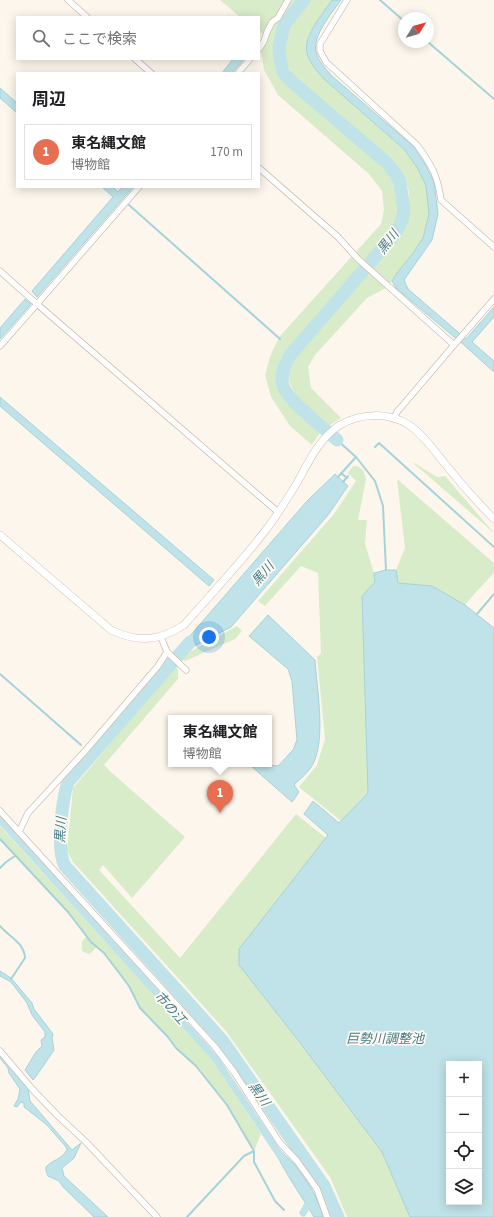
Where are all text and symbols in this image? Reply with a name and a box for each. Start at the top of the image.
north arrow [398,12,434,48]
search box [16,16,260,60]
icon: search [30,27,52,49]
text: ここで検索 [62,29,137,50]
text: 周辺 [32,88,66,112]
text: 東名縄文館 [71,133,146,154]
text: 1 [43,143,49,161]
text: 170 m [210,143,243,161]
text: 博物館 [71,156,110,174]
water label: 黒川 [373,225,404,258]
water label: 黒川 [248,557,280,590]
your location [199,627,219,647]
popup [168,715,272,767]
text: 東名縄文館 [182,722,258,743]
text: 博物館 [182,745,222,763]
pin: 1 [207,780,233,813]
water label: 黒川 [51,815,71,843]
water label: 市の江 [150,987,191,1030]
water label: 巨勢川調整池 [346,1030,426,1048]
map controls [446,1061,482,1205]
button: + [446,1061,482,1097]
water label: 黒川 [244,1078,275,1111]
button: − [446,1097,482,1133]
button: locate [446,1133,482,1169]
button: layers [446,1169,482,1205]

